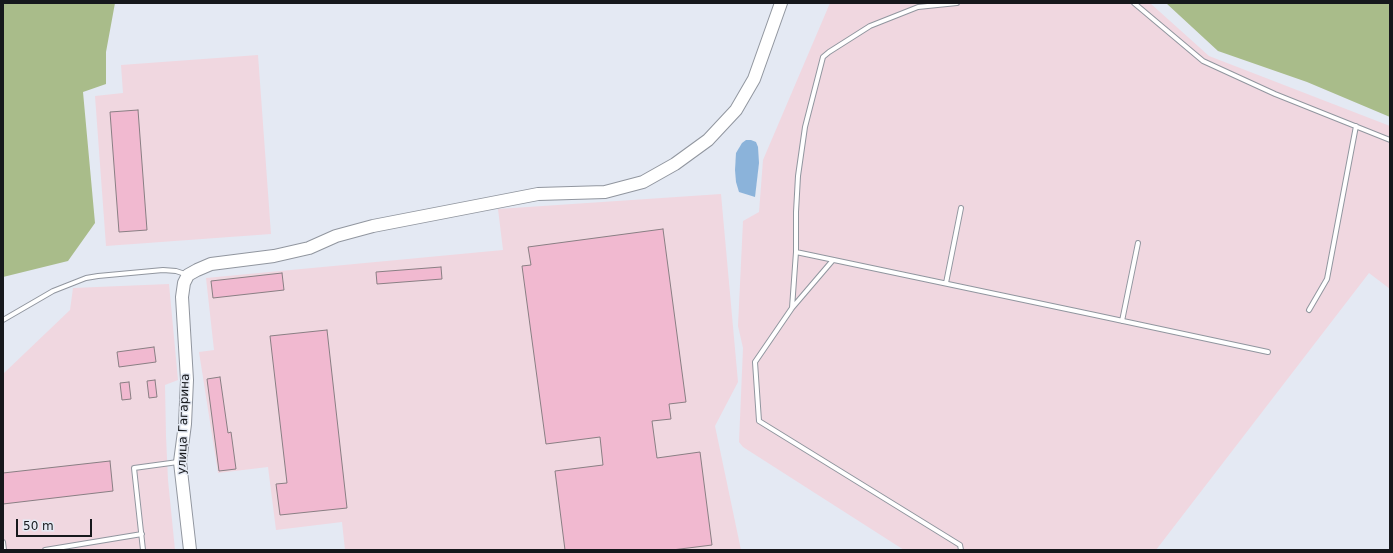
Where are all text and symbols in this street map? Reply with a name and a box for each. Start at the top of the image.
street label: улица Гагарина [175,373,193,475]
scale bar [18,511,94,537]
text: 50 m [23,519,54,533]

